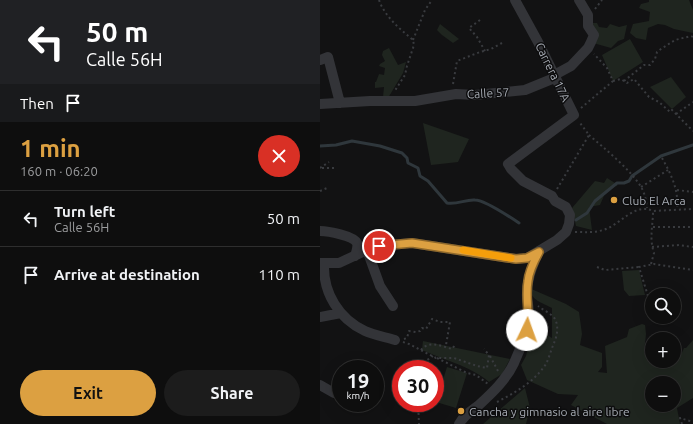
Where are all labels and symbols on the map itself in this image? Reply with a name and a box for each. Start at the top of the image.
street label: Carrera 17A [533,40,573,104]
street label: Calle 57 [466,85,510,101]
place label: Club El Arca [622,194,686,207]
marker: Club El Arca [609,195,619,205]
pin [362,229,396,263]
position arrow [506,309,548,351]
speed limit sign: 30 [392,360,444,412]
place label: Cancha y gimnasio al aire libre [469,405,630,418]
marker: Cancha y gimnasio al aire libre [456,406,466,416]

